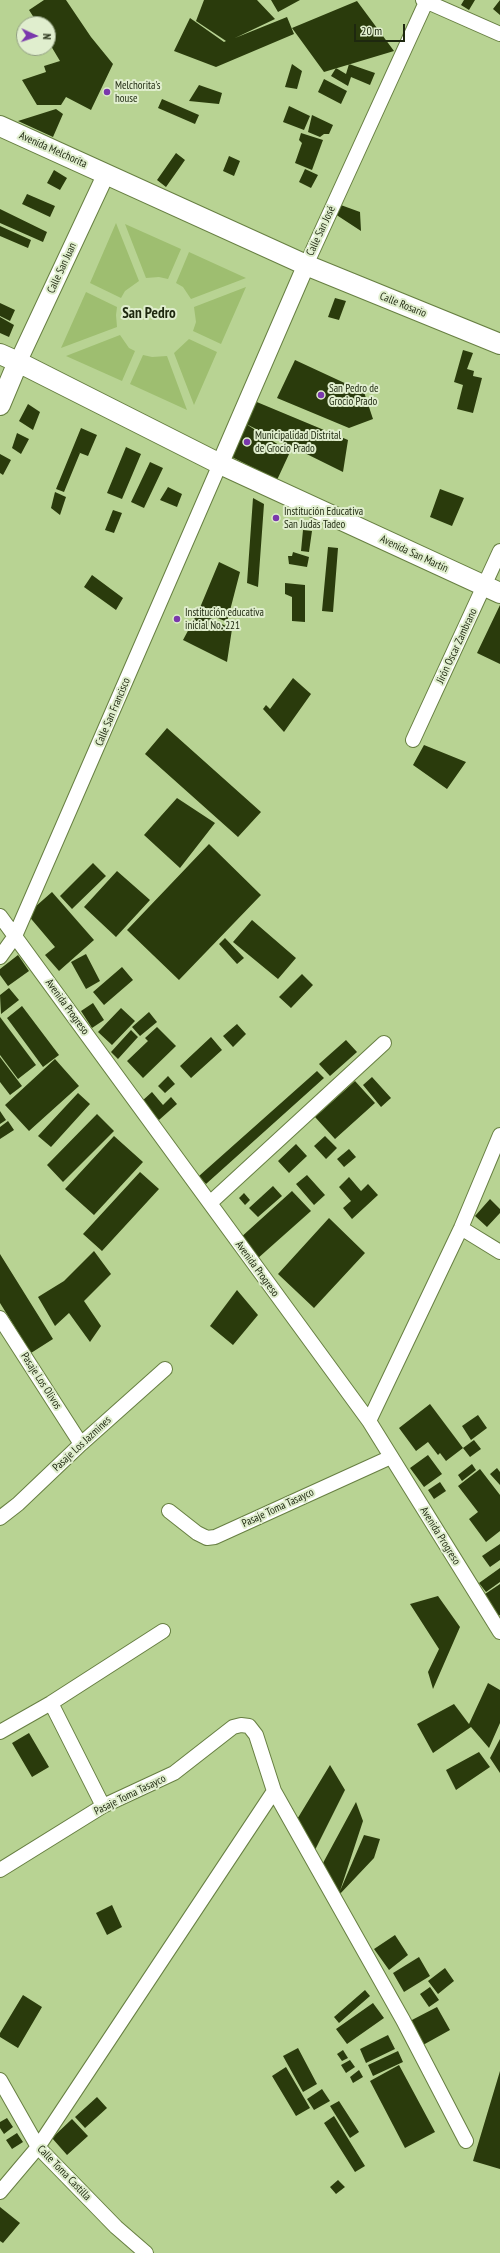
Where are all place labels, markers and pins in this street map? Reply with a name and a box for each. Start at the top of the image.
place label: Melchorita's house [115,79,160,105]
marker: Melchorita's house [102,87,112,97]
place label: San Pedro de Grocio Prado [329,382,379,408]
marker: San Pedro de Grocio Prado [316,390,326,400]
place label: Municipalidad Distrital de Grocio Prado [255,429,341,455]
marker: Municipalidad Distrital de Grocio Prado [242,437,252,447]
place label: Institución Educativa San Judas Tadeo [284,505,363,531]
marker: Institución Educativa San Judas Tadeo [271,513,281,523]
place label: Institución educativa inicial No. 221 [185,606,264,632]
marker: Institución educativa inicial No. 221 [172,614,182,624]

